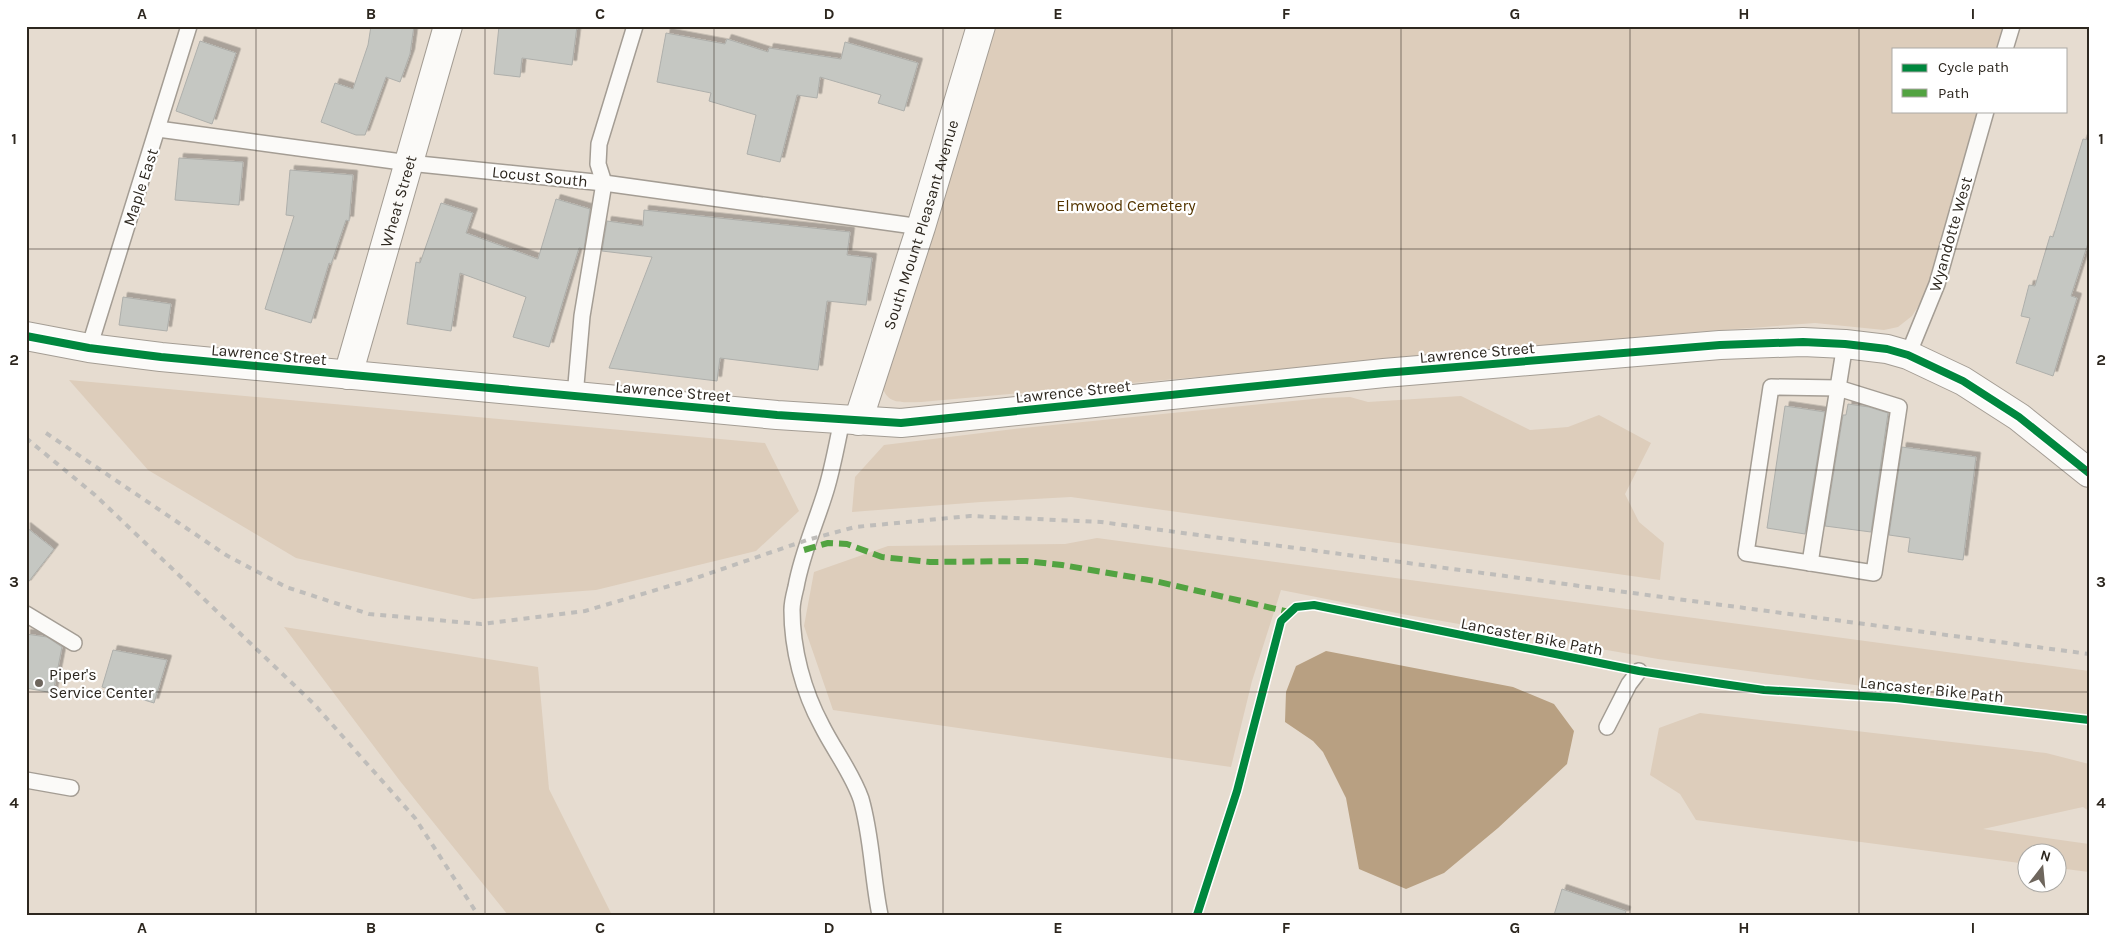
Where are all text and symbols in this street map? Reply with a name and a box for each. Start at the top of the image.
text: A [137,4,147,23]
text: B [366,4,376,23]
text: C [595,4,605,23]
text: D [824,4,835,23]
text: E [1053,4,1063,23]
text: F [1282,4,1291,23]
text: G [1510,4,1520,23]
text: H [1738,4,1750,23]
text: I [1971,4,1975,23]
legend [1892,48,2068,112]
text: Cycle path [1938,58,2009,76]
text: Path [1938,84,1969,102]
street label: South Mount Pleasant Avenue [879,118,962,332]
text: 1 [11,129,17,148]
text: 1 [2098,129,2104,148]
street label: Maple East [119,146,162,228]
street label: Wheat Street [376,153,421,249]
street label: Locust South [491,162,589,191]
street label: Wyandotte West [1925,174,1976,294]
park label: Elmwood Cemetery [1056,196,1196,215]
street label: Lawrence Street [1419,338,1536,367]
street label: Lawrence Street [210,340,327,369]
text: 2 [9,350,19,369]
text: 2 [2096,350,2106,369]
street label: Lawrence Street [1015,376,1132,407]
street label: Lawrence Street [614,377,731,406]
text: 3 [9,572,19,591]
text: 3 [2096,572,2106,591]
street label: Lancaster Bike Path [1459,613,1605,660]
place label: Piper's Service Center [49,665,154,702]
street label: Lancaster Bike Path [1859,673,2005,706]
marker: Piper's Service Center [33,677,45,689]
text: 4 [9,793,19,812]
text: 4 [2096,793,2106,812]
north arrow [2018,844,2068,894]
text: N [2038,846,2053,866]
text: A [137,918,147,937]
text: B [366,918,376,937]
text: C [595,918,605,937]
text: D [824,918,835,937]
text: E [1053,918,1063,937]
text: F [1282,918,1291,937]
text: G [1510,918,1520,937]
text: H [1738,918,1750,937]
text: I [1971,918,1975,937]

